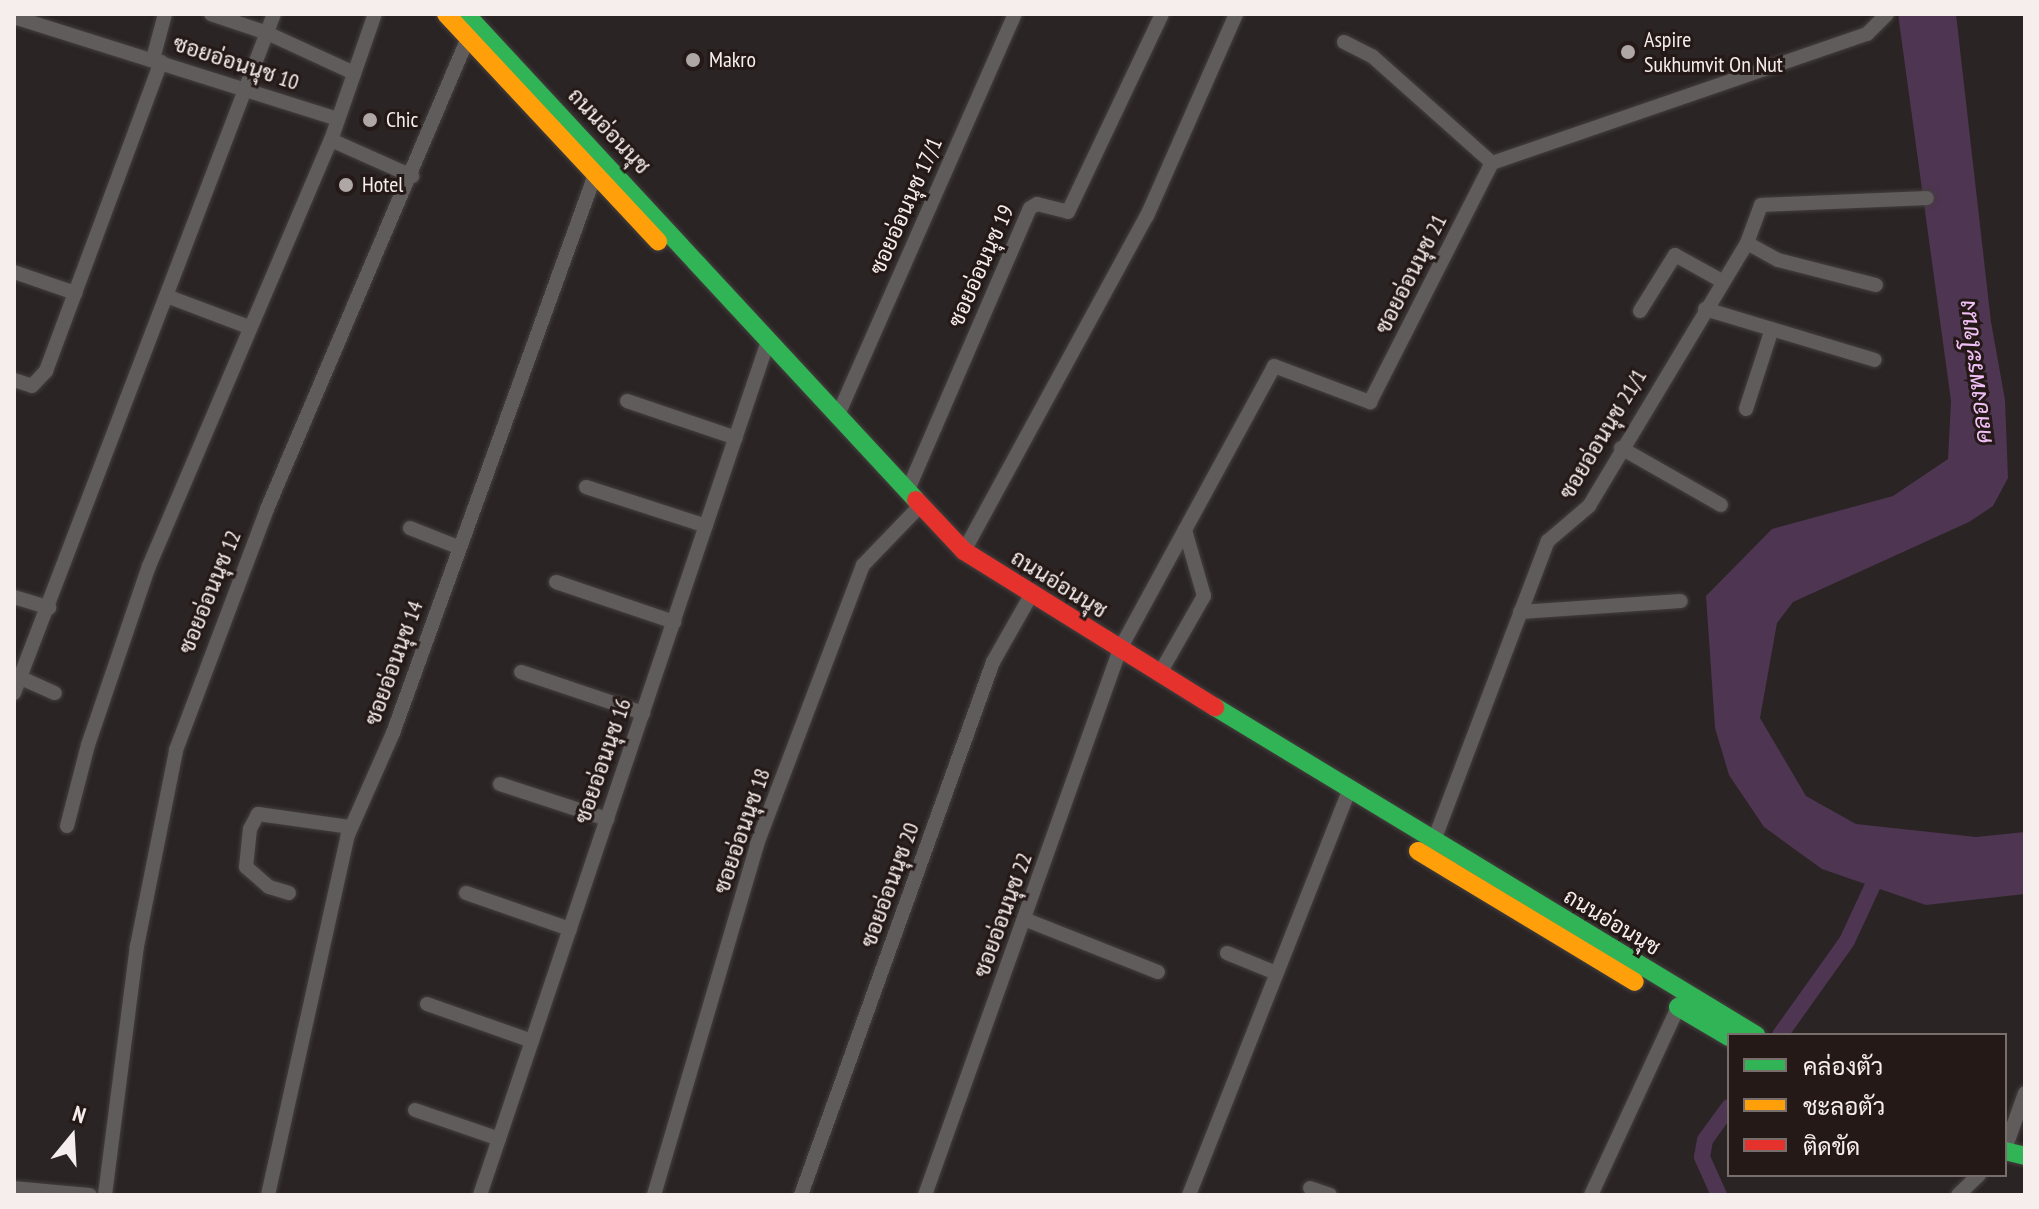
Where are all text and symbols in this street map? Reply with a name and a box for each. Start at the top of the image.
place label: Aspire Sukhumvit On Nut [1644,26,1783,78]
street label: ซอยอ่อนนุช 10 [170,30,302,96]
marker: Aspire Sukhumvit On Nut [1619,43,1637,61]
place label: Makro [709,47,756,73]
marker: Makro [684,51,702,69]
street label: ถนนอ่อนนุช [563,83,655,179]
place label: Chic [386,107,418,133]
marker: Chic [361,111,379,129]
street label: ซอยอ่อนนุช 17/1 [864,133,948,279]
place label: Hotel [362,172,403,198]
marker: Hotel [337,176,355,194]
street label: ซอยอ่อนนุช 19 [942,201,1020,331]
street label: ซอยอ่อนนุช 21 [1370,210,1452,338]
water label: คลองพระโขนง [1952,298,1998,446]
street label: ซอยอ่อนนุช 21/1 [1554,364,1652,504]
street label: ซอยอ่อนนุช 12 [173,526,247,658]
street label: ถนนอ่อนนุช [1006,544,1112,624]
street label: ซอยอ่อนนุช 14 [359,597,429,729]
street label: ซอยอ่อนนุช 16 [569,695,637,827]
street label: ซอยอ่อนนุช 18 [708,765,776,897]
street label: ซอยอ่อนนุช 20 [855,819,925,951]
street label: ซอยอ่อนนุช 22 [968,849,1038,981]
street label: ถนนอ่อนนุช [1559,883,1665,961]
legend [1727,1033,2007,1177]
text: คล่องตัว [1803,1051,1883,1082]
text: ชะลอตัว [1803,1091,1885,1122]
north arrow [32,1097,112,1177]
text: N [69,1099,89,1129]
text: ติดขัด [1803,1131,1860,1162]

